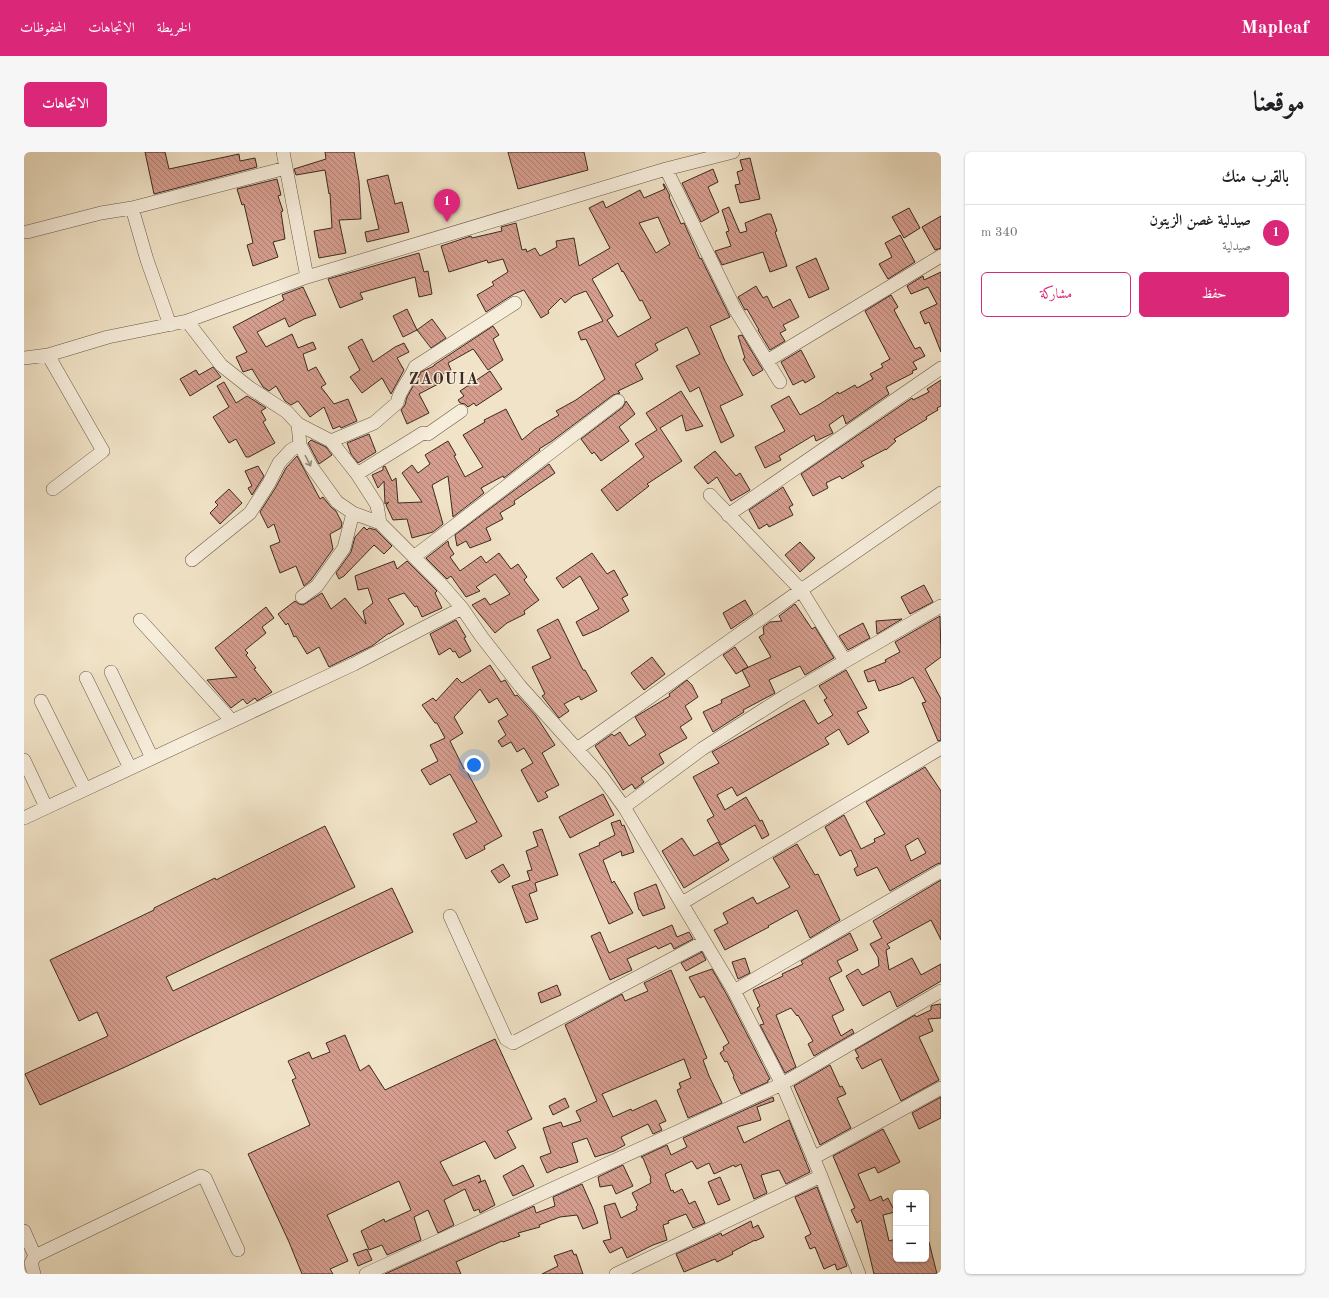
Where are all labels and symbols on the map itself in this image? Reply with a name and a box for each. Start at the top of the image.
pin: 1 [434,189,460,222]
district label: ZAOUIA [409,372,479,388]
one-way arrow [305,454,312,466]
your location [464,755,484,775]

